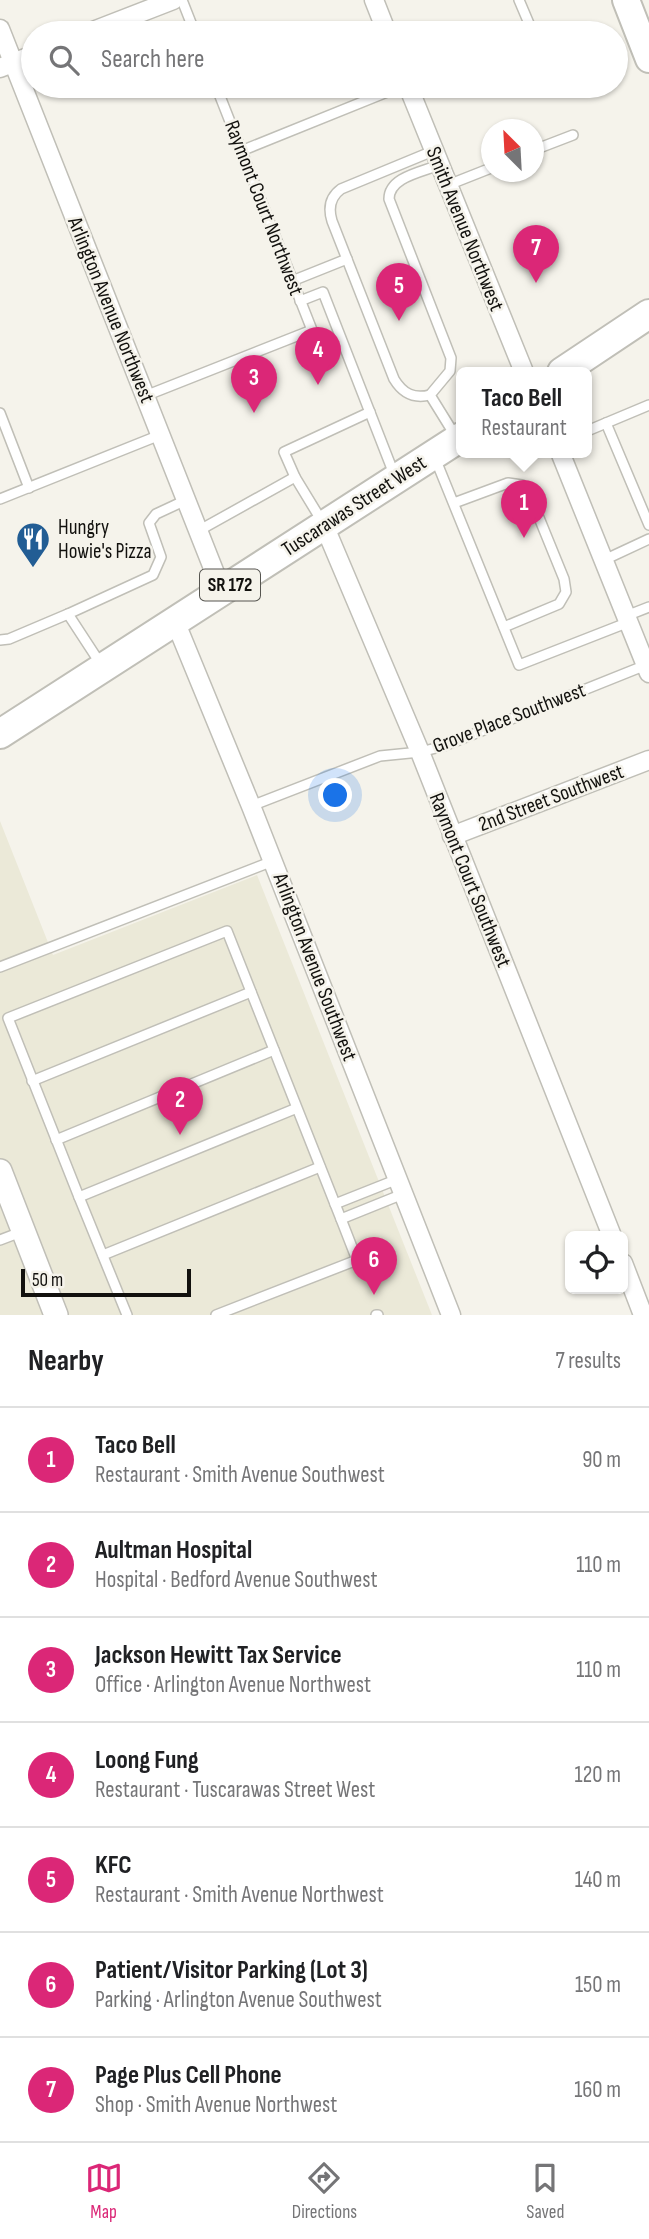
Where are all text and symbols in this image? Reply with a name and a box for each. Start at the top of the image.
search box [21,21,628,98]
icon: search [45,41,83,79]
text: Search here [101,44,204,75]
street label: Raymont Court Northwest [219,117,309,299]
north arrow [481,119,544,182]
street label: Smith Avenue Northwest [421,143,509,315]
street label: Arlington Avenue Northwest [62,213,160,407]
pin: 7 [513,225,559,283]
pin: 5 [376,263,422,321]
pin: 4 [295,327,341,385]
pin: 3 [231,355,277,413]
popup [456,367,592,458]
text: Taco Bell [481,383,562,414]
text: Restaurant [481,414,567,442]
street label: Tuscarawas Street West [277,450,431,562]
pin: 1 [501,480,547,538]
place label: Hungry Howie's Pizza [58,515,152,564]
restaurant icon: Hungry Howie's Pizza [14,520,52,569]
road number: SR 172 [200,570,260,600]
street label: Grove Place Southwest [429,677,589,759]
street label: 2nd Street Southwest [475,759,627,837]
your location [318,778,352,812]
street label: Raymont Court Southwest [424,789,516,971]
street label: Arlington Avenue Southwest [267,869,362,1064]
pin: 2 [157,1077,203,1135]
map controls [565,1231,628,1294]
button: locate [565,1231,628,1294]
pin: 6 [351,1237,397,1295]
scale bar [21,1266,191,1298]
text: 50 m [32,1269,63,1292]
text: Nearby [28,1343,104,1379]
text: 7 results [555,1347,621,1375]
text: Taco Bell [95,1430,176,1461]
text: 1 [46,1446,56,1474]
text: 90 m [582,1446,621,1474]
text: Restaurant · Smith Avenue Southwest [95,1461,385,1489]
text: Aultman Hospital [95,1535,252,1566]
text: 2 [46,1551,56,1579]
text: 110 m [576,1551,621,1579]
text: Hospital · Bedford Avenue Southwest [95,1566,378,1594]
text: Jackson Hewitt Tax Service [95,1640,342,1671]
text: 3 [46,1656,56,1684]
text: 110 m [576,1656,621,1684]
text: Office · Arlington Avenue Northwest [95,1671,371,1699]
text: Loong Fung [95,1745,199,1776]
text: 4 [46,1761,56,1789]
text: 120 m [575,1761,621,1789]
text: Restaurant · Tuscarawas Street West [95,1776,375,1804]
text: KFC [95,1850,132,1881]
text: 5 [46,1866,56,1894]
text: 140 m [575,1866,621,1894]
text: Restaurant · Smith Avenue Northwest [95,1881,384,1909]
text: Patient/Visitor Parking (Lot 3) [95,1955,368,1986]
text: 6 [46,1971,56,1999]
text: 150 m [575,1971,621,1999]
text: Parking · Arlington Avenue Southwest [95,1986,382,2014]
text: Page Plus Cell Phone [95,2060,282,2091]
text: 7 [46,2076,56,2104]
text: 160 m [574,2076,621,2104]
text: Shop · Smith Avenue Northwest [95,2091,337,2119]
tab: Map [85,2159,123,2224]
tab: Directions [292,2159,357,2224]
tab: Saved [526,2159,564,2224]

